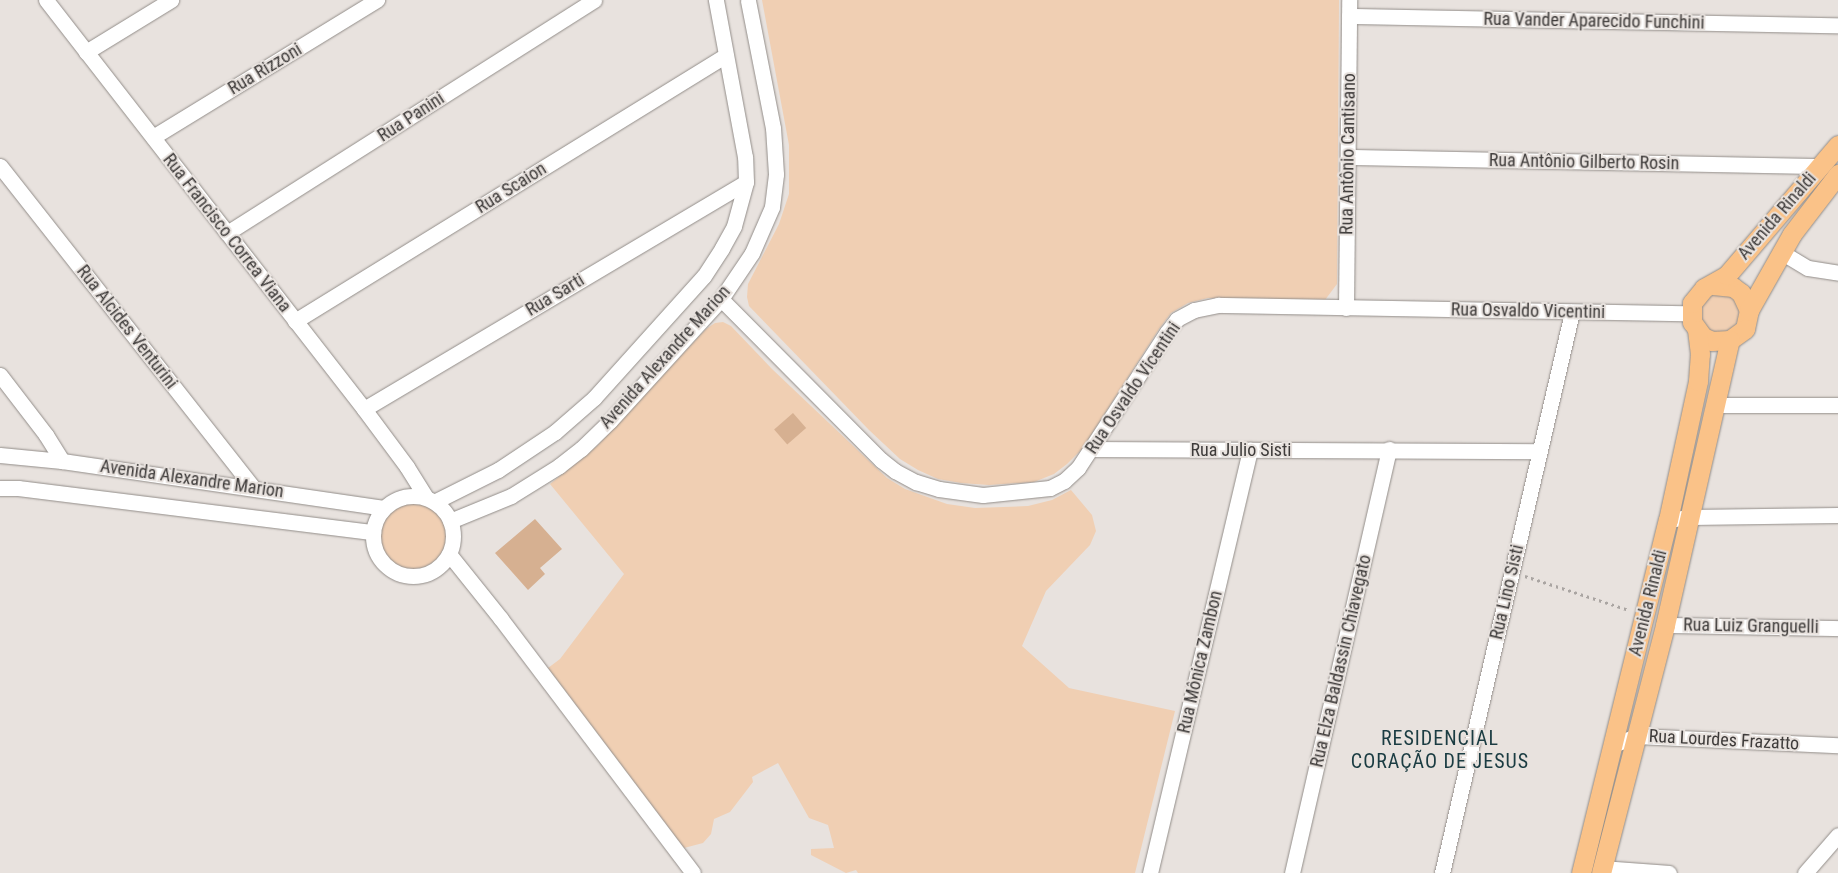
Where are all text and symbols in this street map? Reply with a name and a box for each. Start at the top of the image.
street label: Rua Vander Aparecido Funchini [1483,8,1705,34]
street label: Rua Rizzoni [224,39,306,99]
street label: Rua Antônio Cantisano [1336,73,1360,235]
street label: Rua Panini [374,87,448,147]
street label: Rua Francisco Correa Viana [158,149,296,317]
street label: Rua Antônio Gilberto Rosin [1489,150,1679,174]
street label: Rua Scaion [472,158,550,218]
street label: Avenida Rinaldi [1733,168,1821,264]
street label: Rua Alcides Venturini [72,261,182,393]
street label: Rua Sarti [522,269,588,321]
street label: Avenida Alexandre Marion [595,281,735,433]
street label: Rua Osvaldo Vicentini [1451,299,1605,323]
street label: Rua Osvaldo Vicentini [1081,318,1185,458]
street label: Rua Julio Sisti [1191,439,1291,461]
street label: Avenida Alexandre Marion [99,455,285,503]
street label: Rua Lino Sisti [1486,542,1528,642]
street label: Avenida Rinaldi [1624,548,1672,658]
street label: Rua Elza Baldassin Chiavegato [1306,553,1376,769]
street label: Rua Mônica Zambon [1173,589,1227,735]
street label: Rua Luiz Granguelli [1683,614,1819,638]
street label: Rua Lourdes Frazatto [1648,725,1800,755]
district label: RESIDENCIAL CORAÇÃO DE JESUS [1349,727,1531,774]

